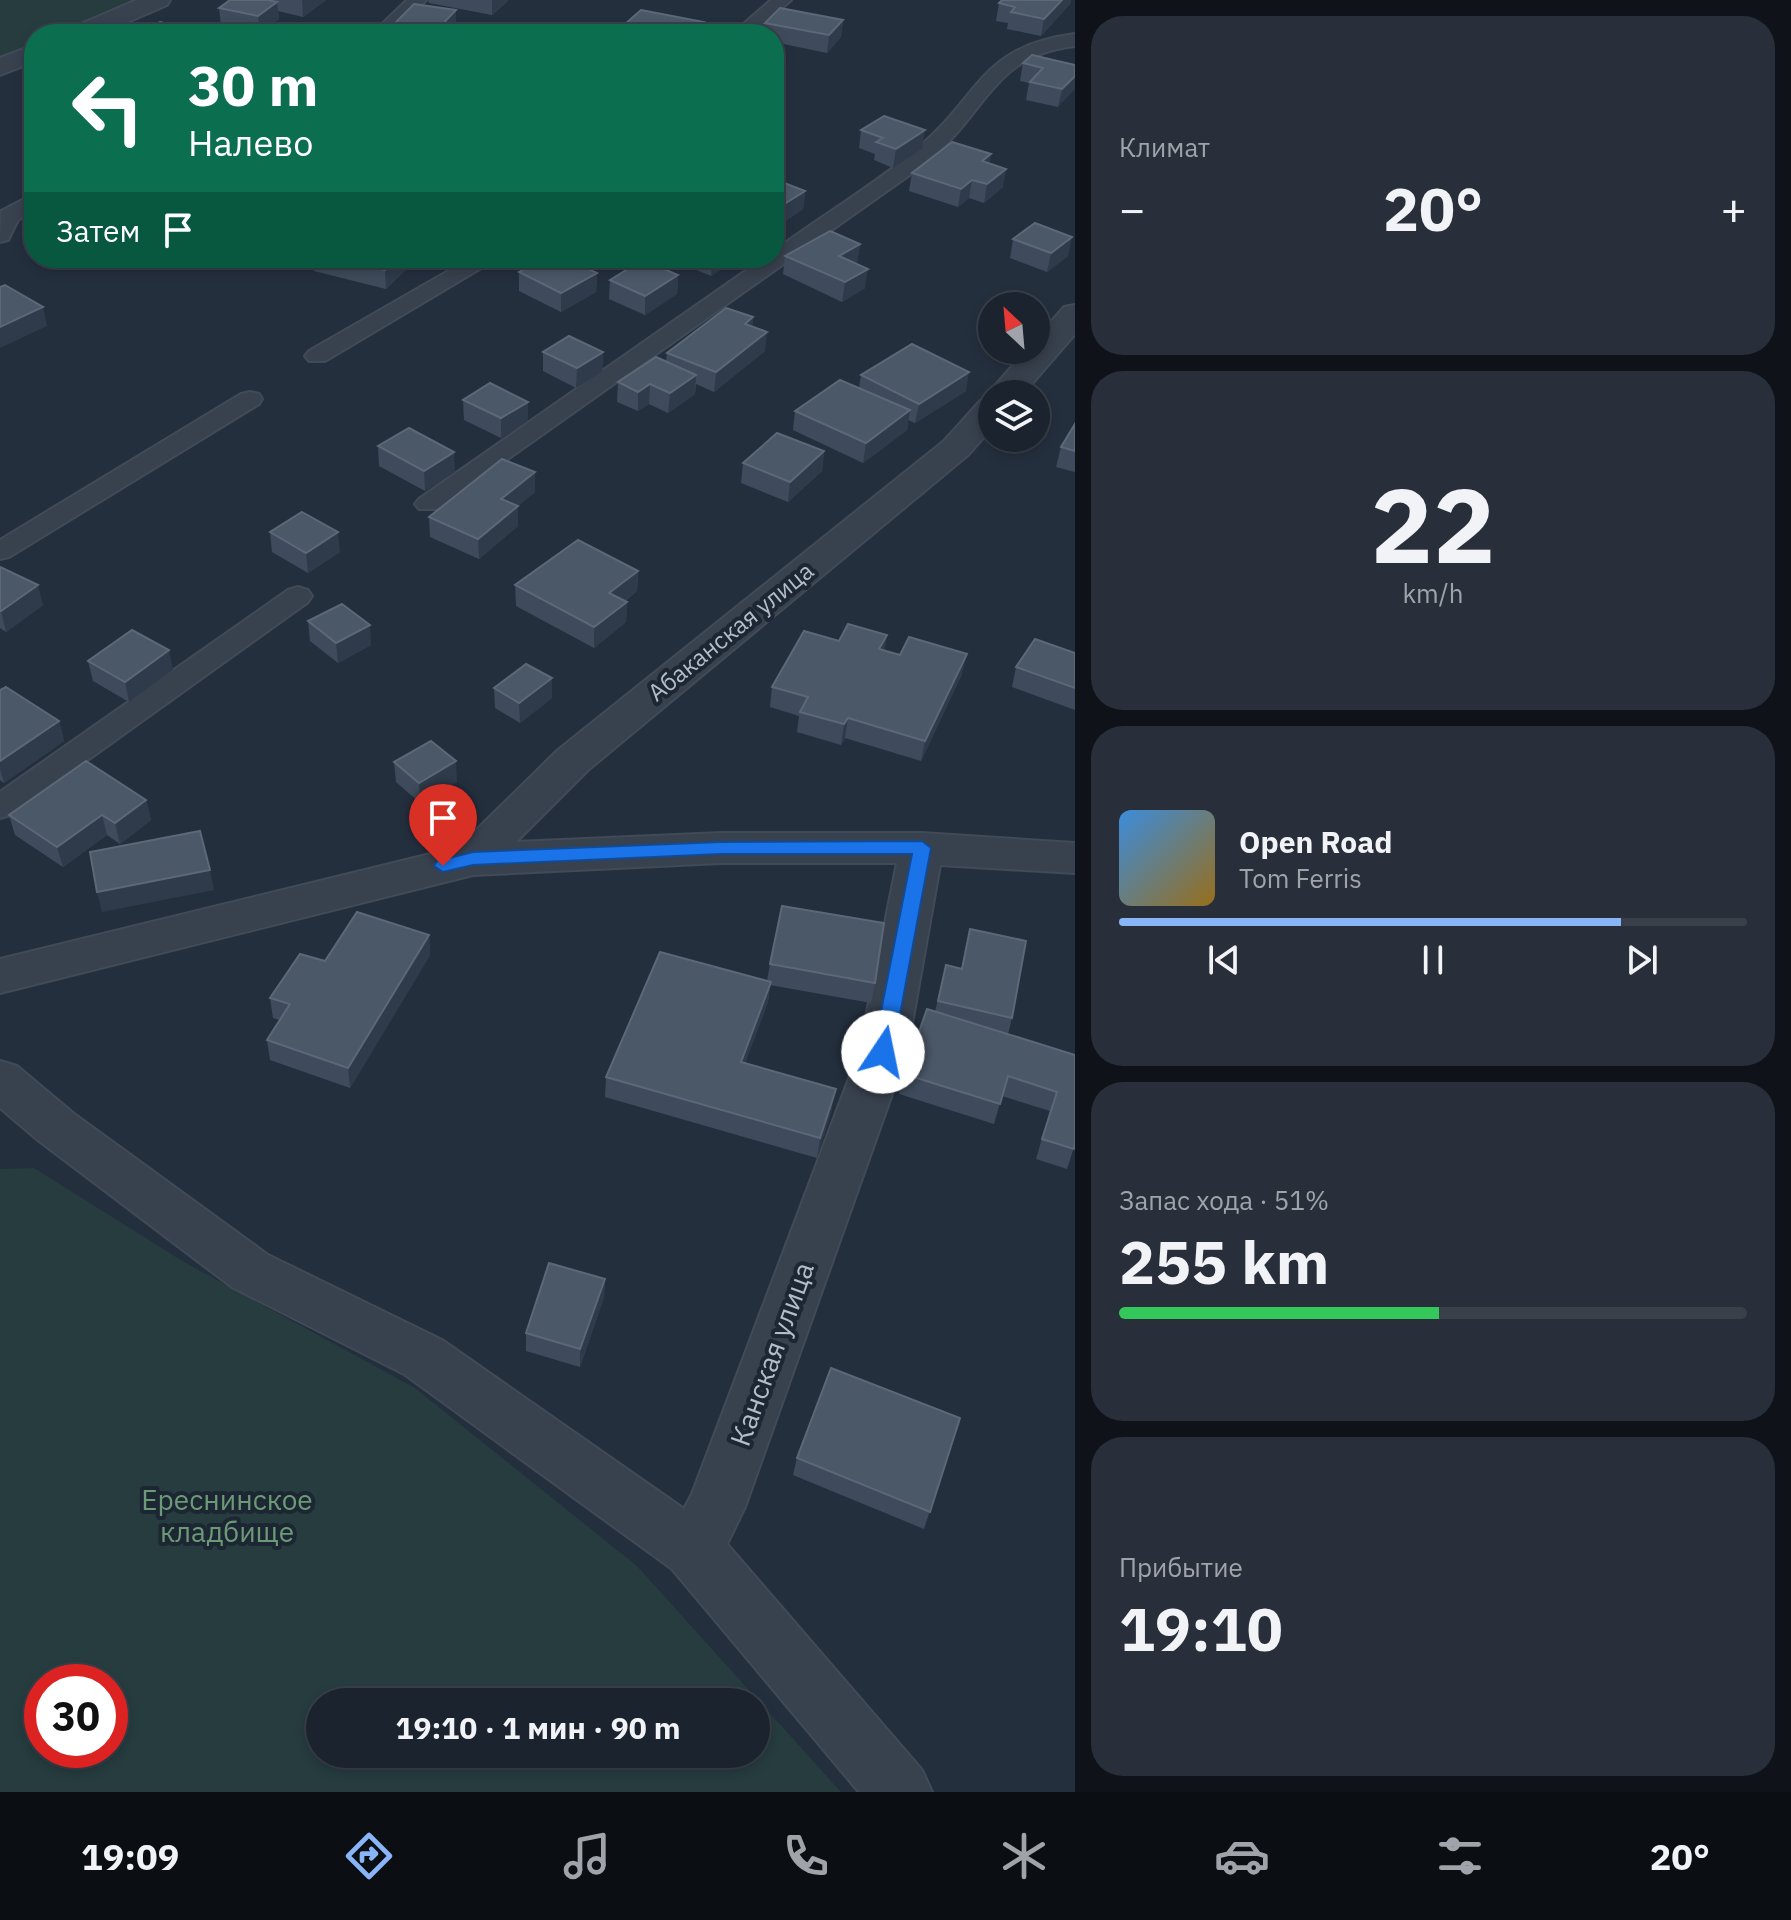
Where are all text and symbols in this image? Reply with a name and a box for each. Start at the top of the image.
text: 30 m [188,49,318,121]
icon: left [56,56,160,160]
text: Налево [188,119,313,166]
text: Климат [1119,130,1210,164]
text: 20° [1383,169,1483,248]
text: − [1119,180,1145,237]
text: + [1721,180,1747,237]
icon: arrive [156,208,200,252]
text: Затем [56,211,140,250]
north arrow [978,292,1050,364]
map controls [978,292,1050,452]
button: layers [978,380,1050,452]
text: 22 [1371,456,1495,592]
street label: Абаканская улица [641,554,820,708]
text: km/h [1402,576,1464,610]
pin [409,784,477,866]
icon: arrive [421,796,465,840]
text: Open Road [1239,822,1392,861]
text: Tom Ferris [1239,861,1362,895]
icon: previous [1202,938,1246,982]
icon: pause [1411,938,1455,982]
icon: next [1620,938,1664,982]
position arrow [841,1010,925,1094]
text: Запас хода · 51% [1119,1183,1329,1217]
text: 255 km [1119,1222,1329,1301]
street label: Канская улица [721,1257,822,1451]
park label: Ереснинское кладбище [141,1481,313,1550]
text: Прибытие [1119,1550,1243,1584]
text: 19:10 [1119,1589,1283,1668]
speed limit sign: 30 [24,1664,128,1768]
text: 19:10 · 1 мин · 90 m [395,1708,681,1747]
icon: directions [341,1828,397,1884]
icon: music [559,1828,615,1884]
icon: phone [778,1828,834,1884]
icon: climate [996,1828,1052,1884]
icon: car [1214,1828,1270,1884]
icon: filters [1432,1828,1488,1884]
text: 19:09 [81,1833,179,1880]
text: 20° [1650,1833,1710,1880]

